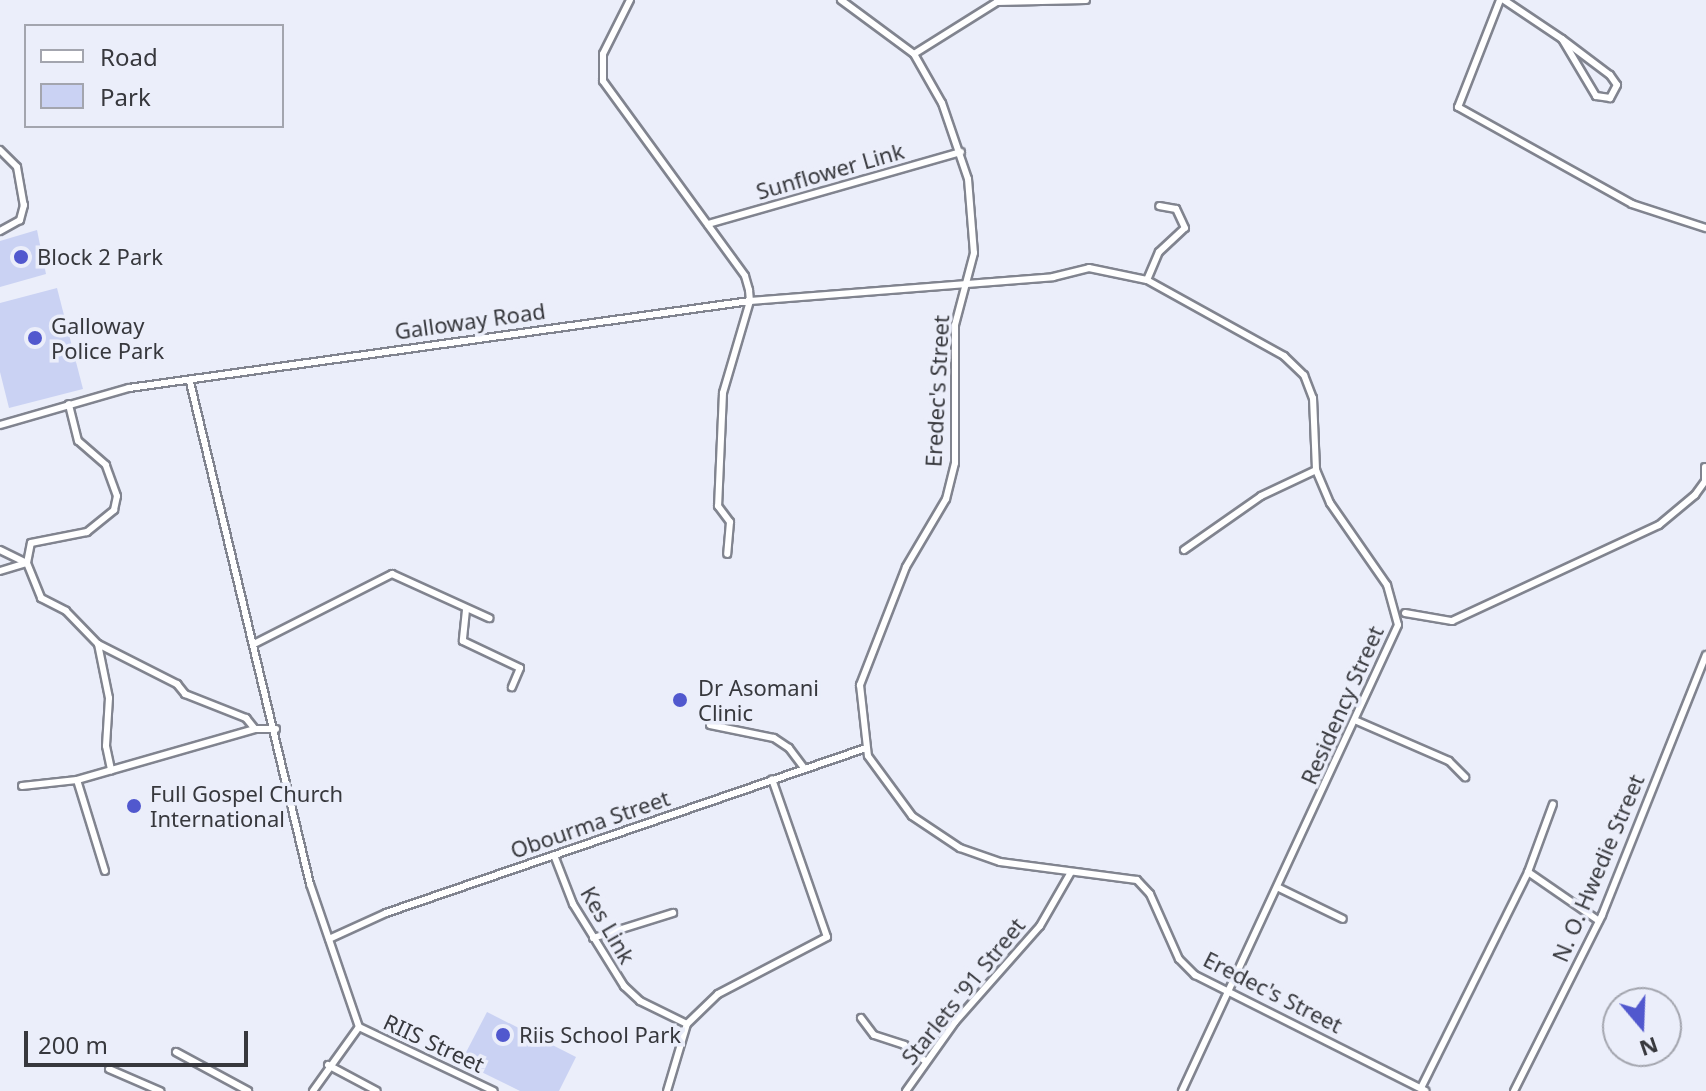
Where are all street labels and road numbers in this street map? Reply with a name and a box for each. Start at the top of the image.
street label: Sunflower Link [753,137,907,205]
street label: Galloway Road [393,297,547,345]
street label: Eredec's Street [920,314,954,468]
street label: Residency Street [1295,622,1389,788]
street label: N. O. Hwedie Street [1547,770,1649,966]
street label: Obourma Street [507,784,673,864]
street label: Kes Link [575,882,641,968]
street label: Starlets '91 Street [896,912,1030,1070]
street label: Eredec's Street [1199,946,1347,1038]
street label: RIIS Street [380,1008,488,1078]

